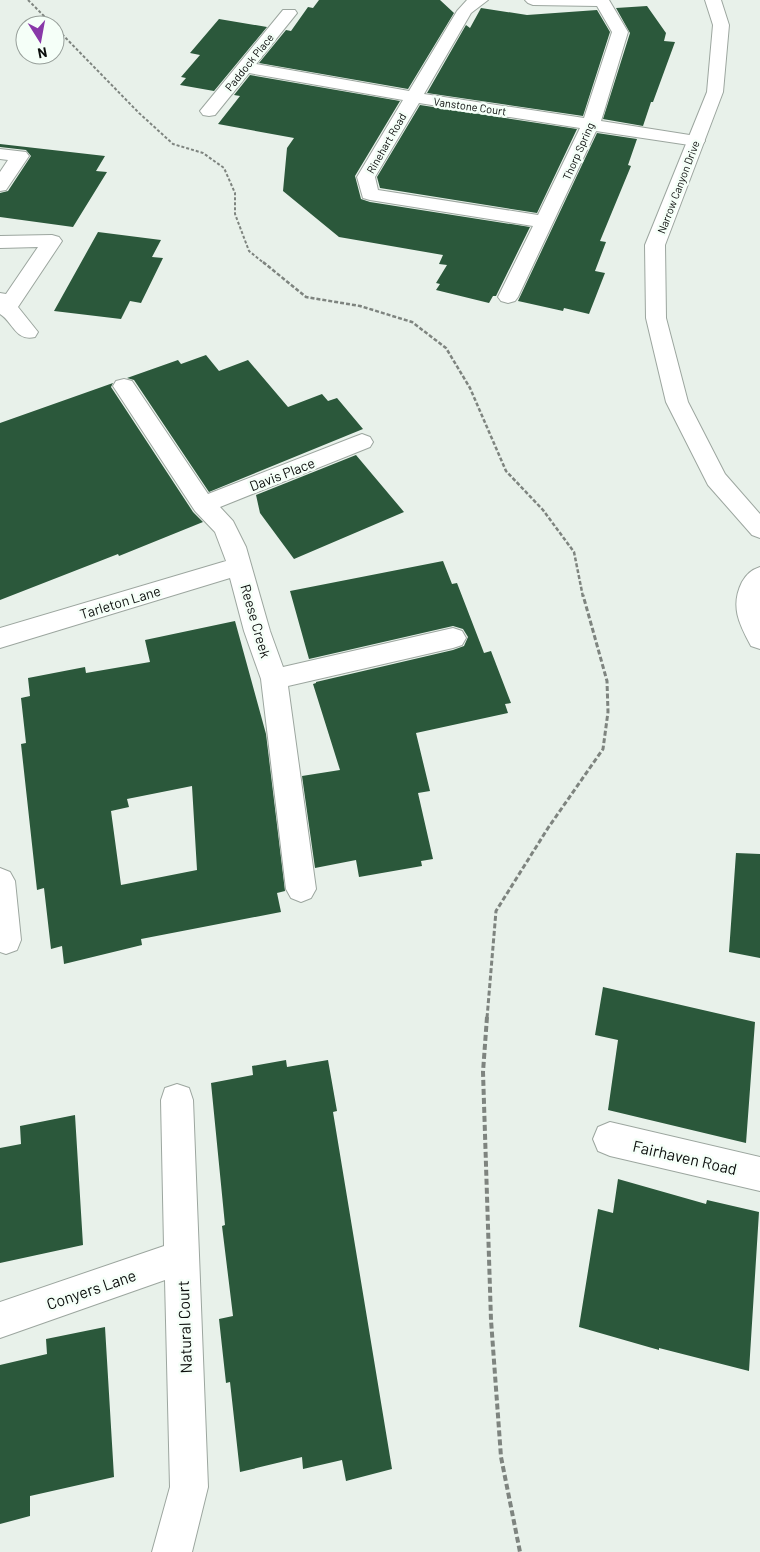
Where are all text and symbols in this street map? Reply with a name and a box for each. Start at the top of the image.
north arrow [15,15,65,65]
street label: Paddock Place [222,31,276,93]
text: N [36,44,49,62]
street label: Vanstone Court [433,94,507,118]
street label: Rinehart Road [363,111,409,175]
street label: Thorp Spring [560,120,596,182]
street label: Narrow Canyon Drive [654,139,702,235]
street label: Davis Place [247,454,317,494]
street label: Tarleton Lane [78,582,162,622]
street label: Reese Creek [237,582,275,660]
street label: Fairhaven Road [631,1136,739,1178]
street label: Conyers Lane [44,1265,138,1313]
street label: Natural Court [173,1280,195,1374]

